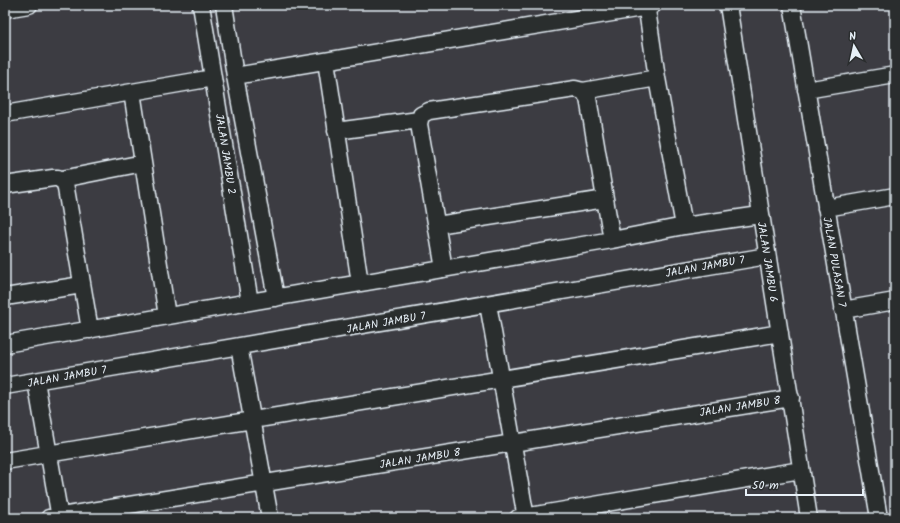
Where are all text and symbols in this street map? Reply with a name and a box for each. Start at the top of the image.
north arrow [834,26,874,66]
text: N [848,28,857,47]
street label: JALAN JAMBU 2 [210,113,240,196]
street label: JALAN PULASAN 7 [817,216,851,310]
street label: JALAN JAMBU 6 [752,221,782,304]
street label: JALAN JAMBU 7 [664,251,747,283]
street label: JALAN JAMBU 7 [345,307,428,339]
street label: JALAN JAMBU 7 [26,361,109,393]
street label: JALAN JAMBU 8 [698,392,782,422]
street label: JALAN JAMBU 8 [378,444,462,474]
scale bar [746,471,863,497]
text: 50 m [752,476,779,495]

